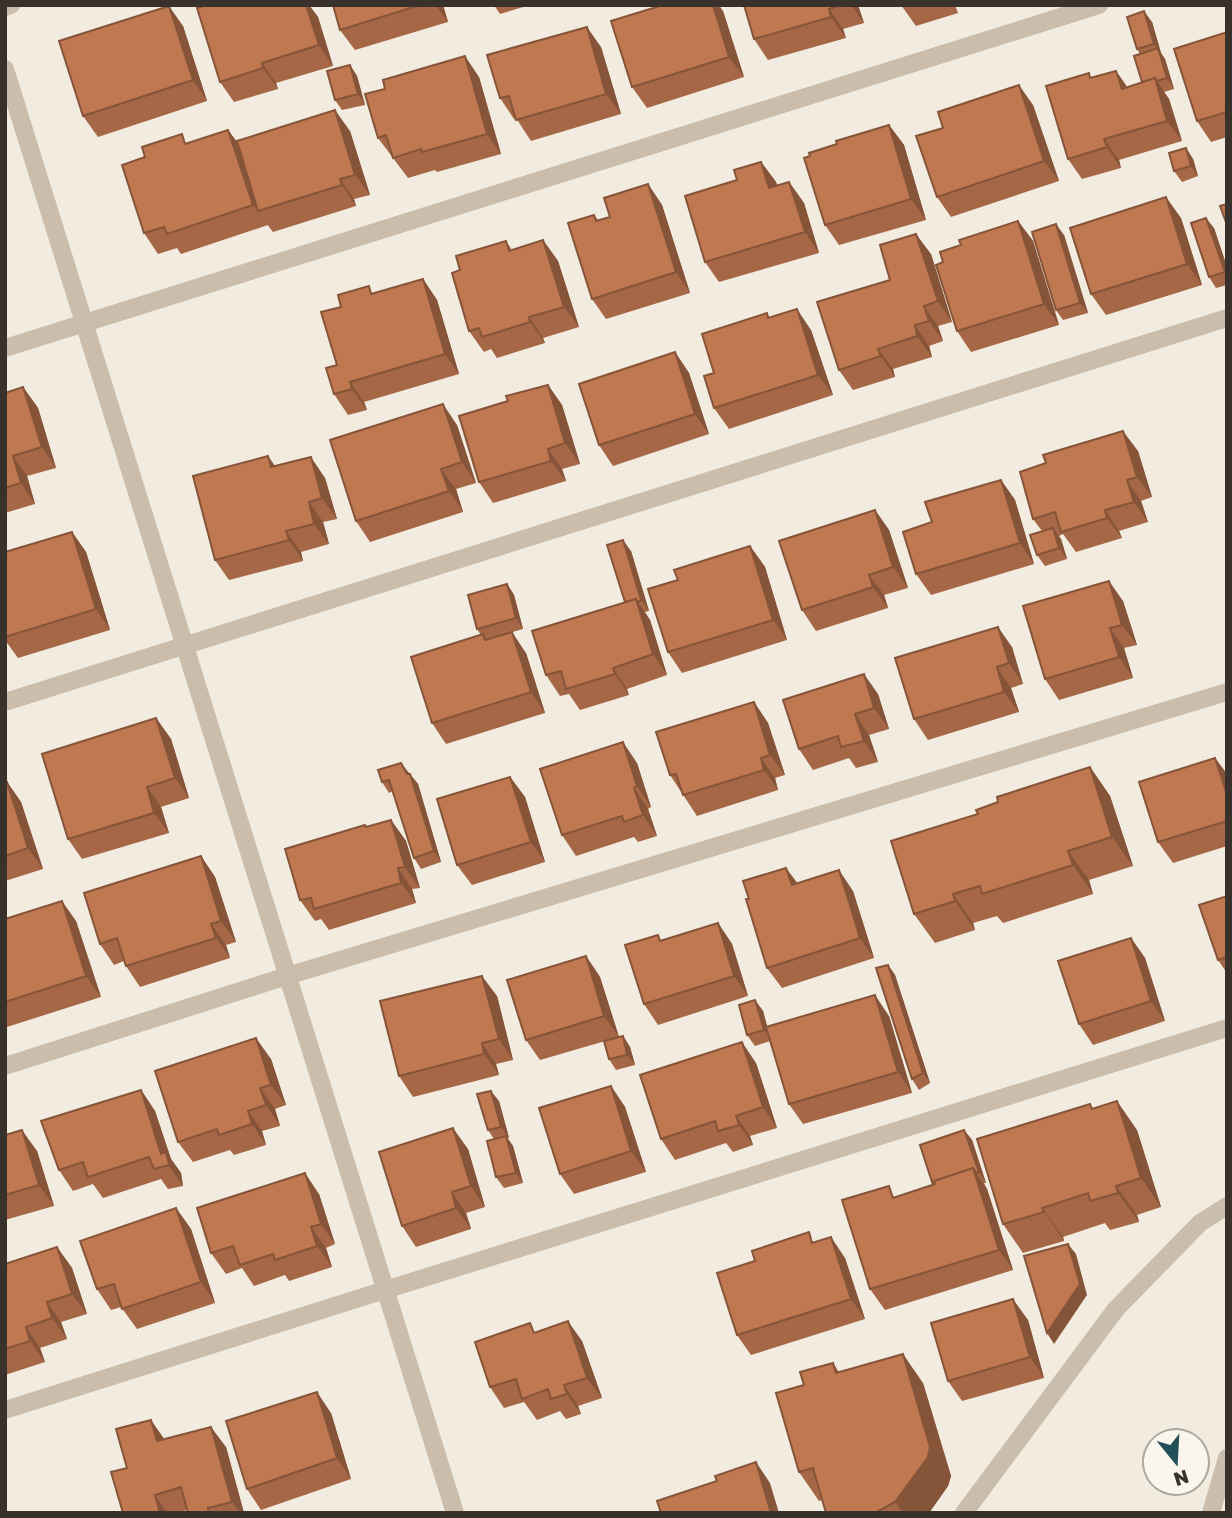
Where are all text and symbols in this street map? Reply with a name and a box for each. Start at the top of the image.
north arrow [1141,1427,1211,1497]
text: N [1171,1465,1192,1492]

